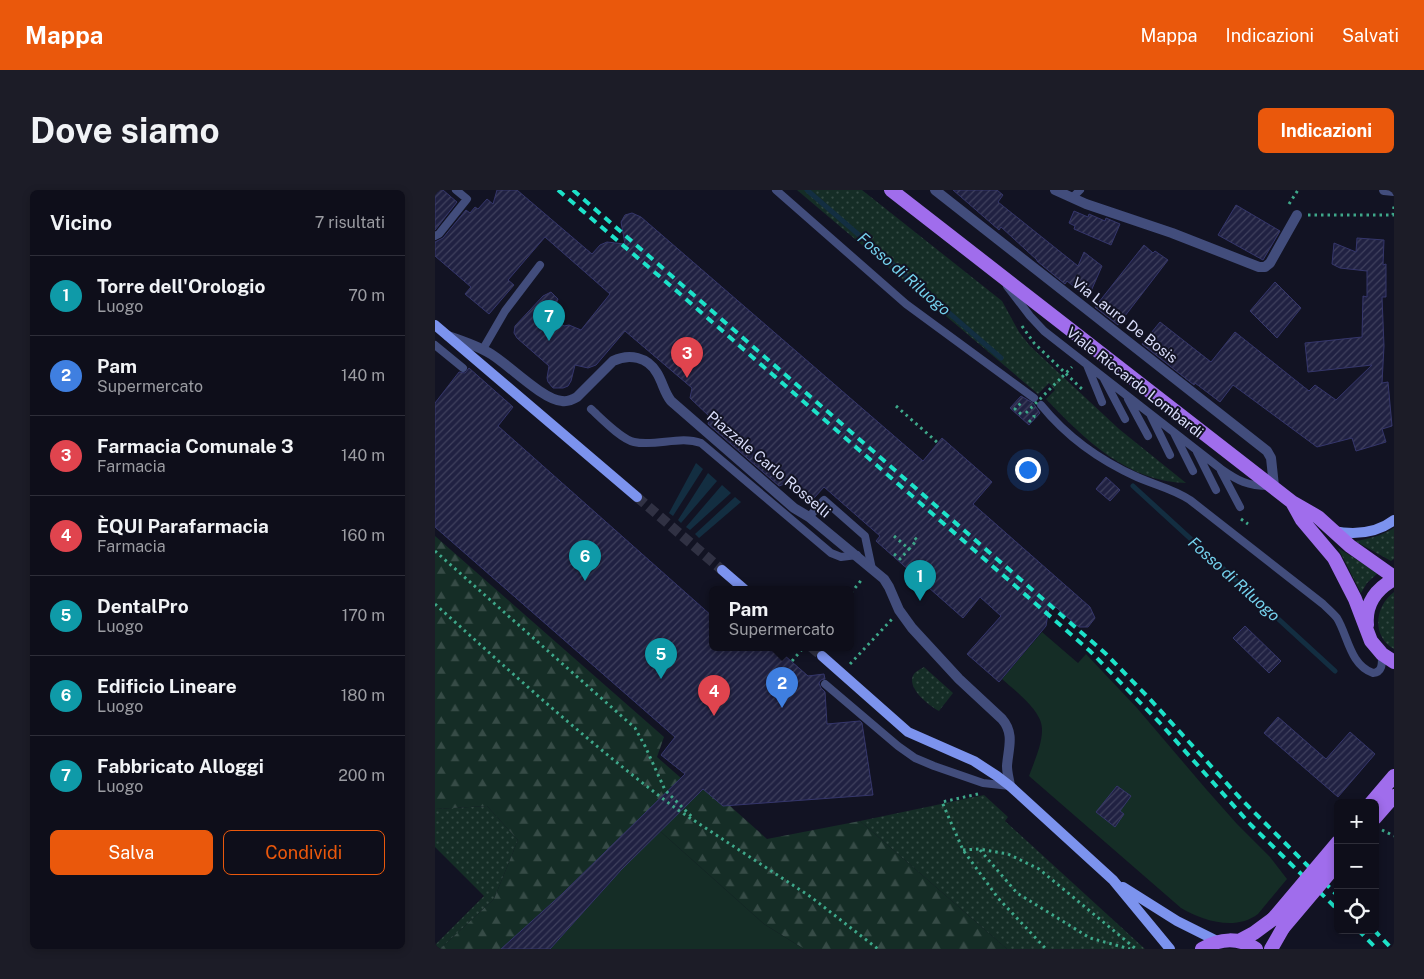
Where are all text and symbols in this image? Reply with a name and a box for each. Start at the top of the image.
text: Mappa [25,21,103,49]
text: Mappa [1140,25,1198,46]
text: Indicazioni [1226,25,1314,46]
text: Salvati [1342,25,1399,46]
button: Indicazioni [1258,108,1394,153]
text: Dove siamo [30,110,220,151]
text: Vicino [50,210,112,235]
text: 7 risultati [315,213,385,232]
water label: Fosso di Riluogo [854,228,955,320]
street label: Via Lauro De Bosis [1069,274,1181,366]
text: Torre dell'Orologio [97,275,265,297]
text: 1 [63,286,69,305]
text: 70 m [348,286,385,305]
text: Luogo [97,297,143,316]
pin: 7 [533,300,565,341]
street label: Viale Riccardo Lombardi [1063,323,1207,441]
pin: 3 [671,337,703,378]
text: Pam [97,355,137,377]
text: 2 [61,366,71,385]
text: 140 m [341,366,385,385]
text: Supermercato [97,377,203,396]
street label: Piazzale Carlo Rosselli [704,407,834,521]
text: Farmacia Comunale 3 [97,435,294,457]
text: 3 [61,446,71,465]
text: 140 m [341,446,385,465]
text: Farmacia [97,457,166,476]
your location [1015,457,1041,483]
text: ÈQUI Parafarmacia [97,515,269,537]
text: 4 [61,526,71,545]
text: 160 m [341,526,385,545]
water label: Fosso di Riluogo [1184,533,1284,625]
text: Farmacia [97,537,166,556]
pin: 6 [569,540,601,581]
pin: 1 [904,560,936,601]
popup [709,586,854,651]
text: DentalPro [97,595,189,617]
text: Pam [728,598,768,620]
text: 5 [61,606,71,625]
text: 170 m [342,606,385,625]
text: Luogo [97,617,143,636]
text: Supermercato [728,620,835,639]
pin: 5 [645,638,677,679]
pin: 2 [766,667,798,708]
text: Edificio Lineare [97,675,237,697]
pin: 4 [698,675,730,716]
text: 6 [61,686,71,705]
text: 180 m [341,686,385,705]
text: Luogo [97,697,143,716]
text: Fabbricato Alloggi [97,755,264,777]
text: 7 [61,766,71,785]
text: 200 m [338,766,385,785]
text: Luogo [97,777,143,796]
map controls [1334,799,1379,934]
button: + [1334,799,1379,844]
button: Salva [50,830,213,875]
button: Condividi [223,830,385,875]
button: − [1334,844,1379,889]
button: locate [1334,889,1379,934]

